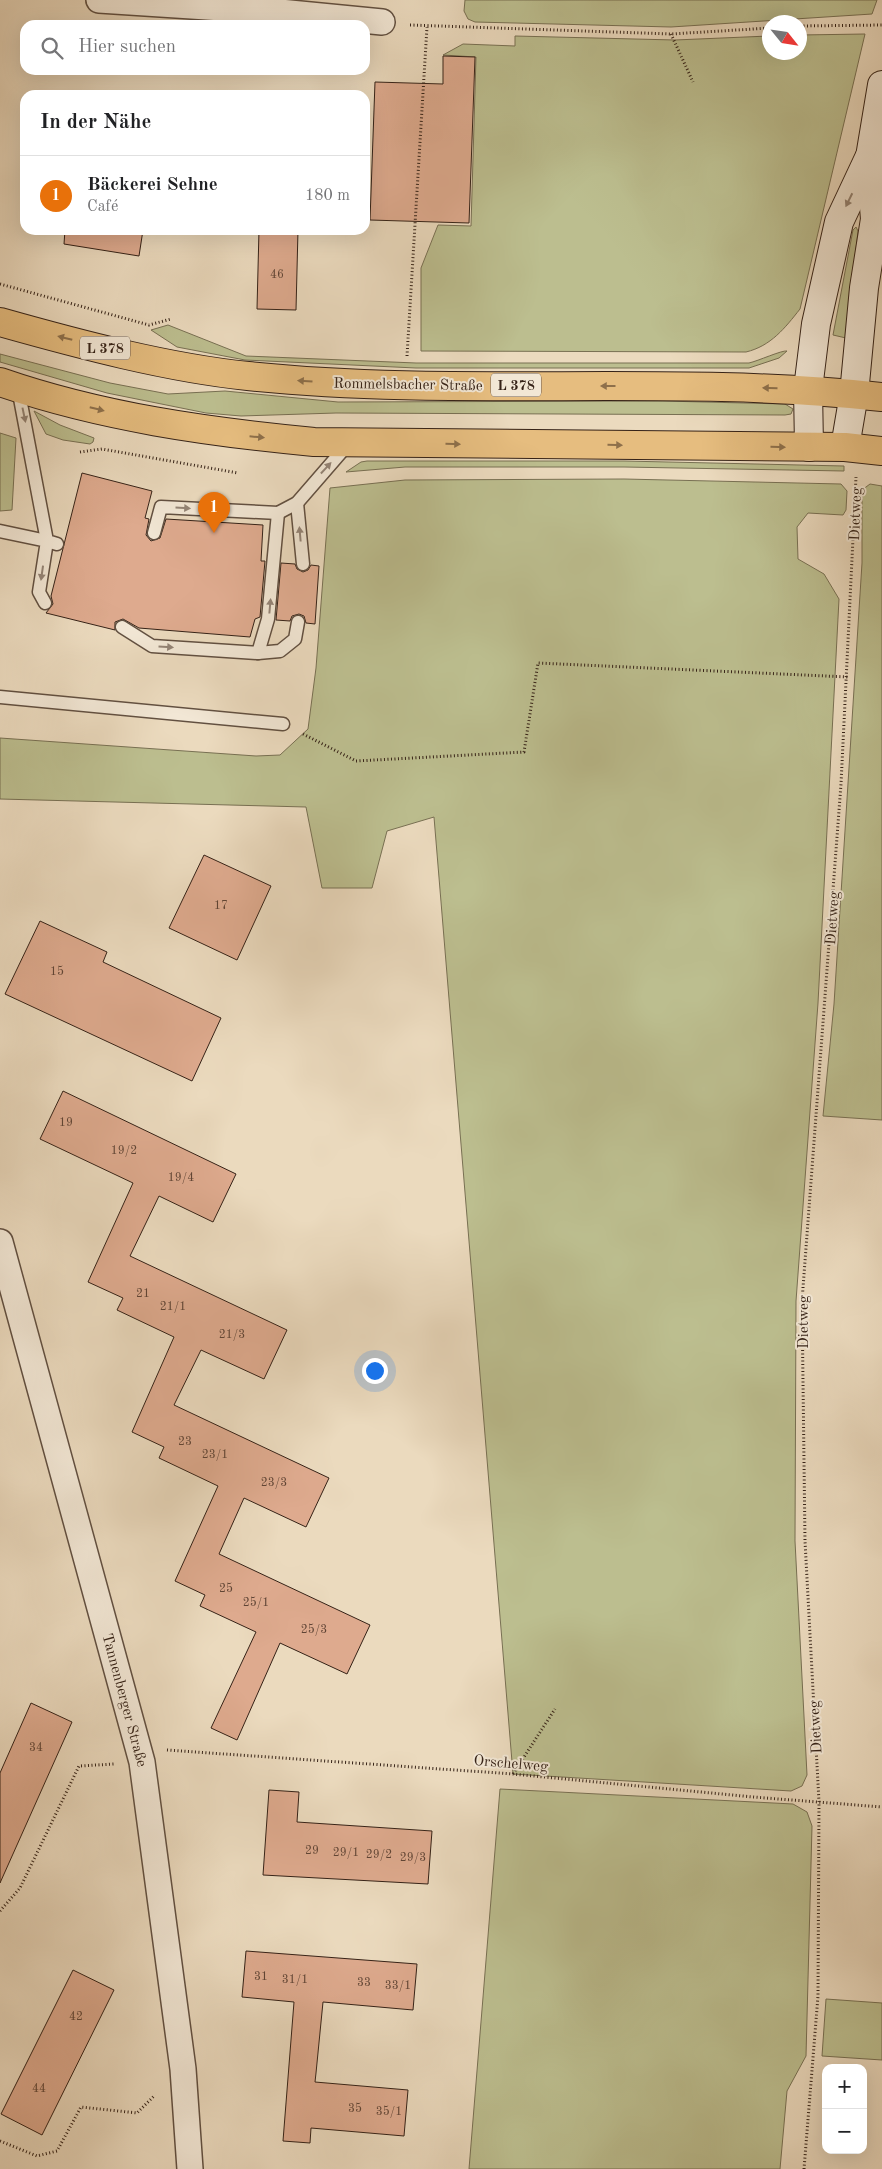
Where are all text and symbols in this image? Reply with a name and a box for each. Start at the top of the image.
north arrow [762,15,807,60]
search box [20,20,370,75]
icon: search [38,34,66,62]
text: Hier suchen [78,38,176,57]
text: In der Nähe [40,112,151,133]
text: Bäckerei Sehne [87,176,218,195]
text: 1 [51,188,61,204]
text: 180 m [305,188,350,204]
one-way arrow [844,193,853,208]
text: Café [87,199,118,215]
house number: 46 [270,269,284,281]
one-way arrow [57,334,72,342]
road number: L 378 [80,336,130,359]
road number: L 378 [491,374,541,396]
one-way arrow [297,376,313,384]
street label: Rommelsbacher Straße [333,377,483,394]
one-way arrow [599,382,615,390]
one-way arrow [762,384,778,392]
one-way arrow [90,405,105,413]
one-way arrow [20,408,28,423]
one-way arrow [249,433,265,441]
one-way arrow [445,440,461,448]
one-way arrow [608,441,624,449]
one-way arrow [770,443,786,451]
one-way arrow [320,462,332,474]
street label: Dietweg [848,487,865,541]
pin: 1 [198,492,230,533]
one-way arrow [175,504,191,512]
one-way arrow [296,525,304,541]
one-way arrow [38,565,46,581]
one-way arrow [266,598,274,614]
one-way arrow [158,644,174,652]
street label: Dietweg [824,891,843,945]
house number: 17 [214,900,228,912]
house number: 15 [50,965,64,978]
house number: 19 [59,1117,73,1129]
house number: 19/2 [111,1145,137,1157]
house number: 19/4 [168,1172,194,1184]
house number: 21 [136,1288,150,1300]
street label: Dietweg [797,1295,812,1349]
house number: 21/1 [160,1301,186,1313]
house number: 21/3 [219,1329,245,1341]
your location [362,1358,388,1384]
house number: 23 [178,1436,192,1448]
house number: 23/1 [202,1449,228,1461]
house number: 23/3 [261,1477,287,1489]
house number: 25 [219,1582,233,1595]
house number: 25/1 [243,1596,269,1609]
house number: 25/3 [301,1623,327,1636]
street label: Tannenberger Straße [99,1632,149,1769]
street label: Dietweg [808,1700,825,1754]
house number: 34 [29,1742,43,1754]
street label: Orschelweg [473,1754,549,1775]
house number: 29 [305,1845,319,1857]
house number: 29/1 [333,1847,359,1859]
house number: 29/2 [366,1849,392,1861]
house number: 29/3 [400,1852,426,1864]
house number: 31 [254,1971,268,1983]
house number: 31/1 [282,1974,308,1986]
house number: 33 [357,1977,371,1989]
house number: 33/1 [385,1980,411,1992]
house number: 42 [69,2011,83,2023]
map controls [822,2064,867,2154]
button: + [822,2064,867,2109]
house number: 44 [32,2083,46,2095]
house number: 35 [348,2102,362,2115]
house number: 35/1 [376,2105,402,2118]
button: − [822,2109,867,2154]

